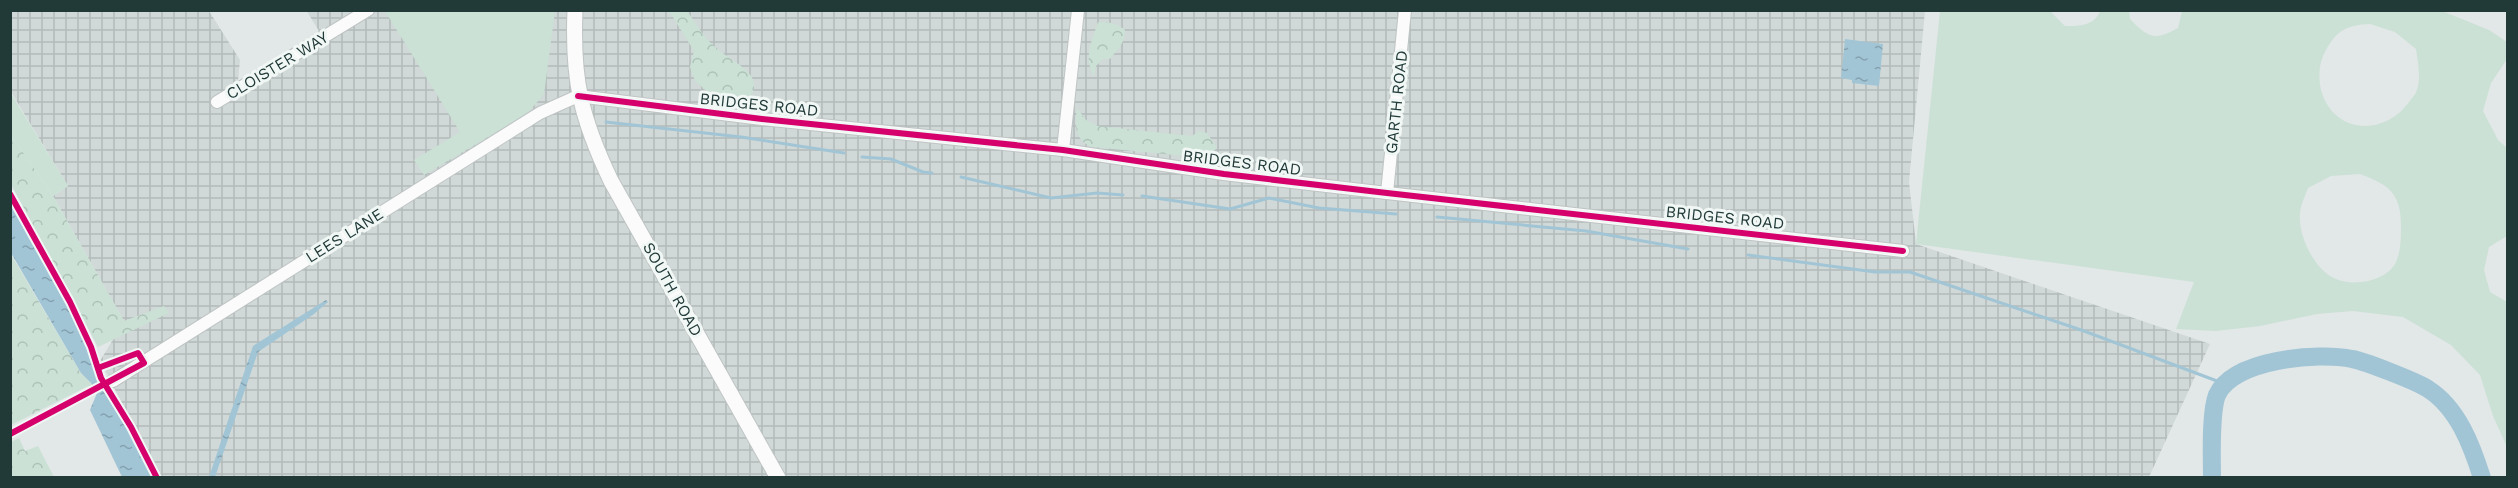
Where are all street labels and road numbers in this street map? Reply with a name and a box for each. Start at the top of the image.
street label: CLOISTER WAY [223,28,332,103]
street label: GARTH ROAD [1382,50,1411,155]
street label: BRIDGES ROAD [699,89,819,120]
street label: BRIDGES ROAD [1182,146,1302,179]
street label: BRIDGES ROAD [1665,202,1785,233]
street label: LEES LANE [302,204,387,267]
street label: SOUTH ROAD [639,239,706,340]

